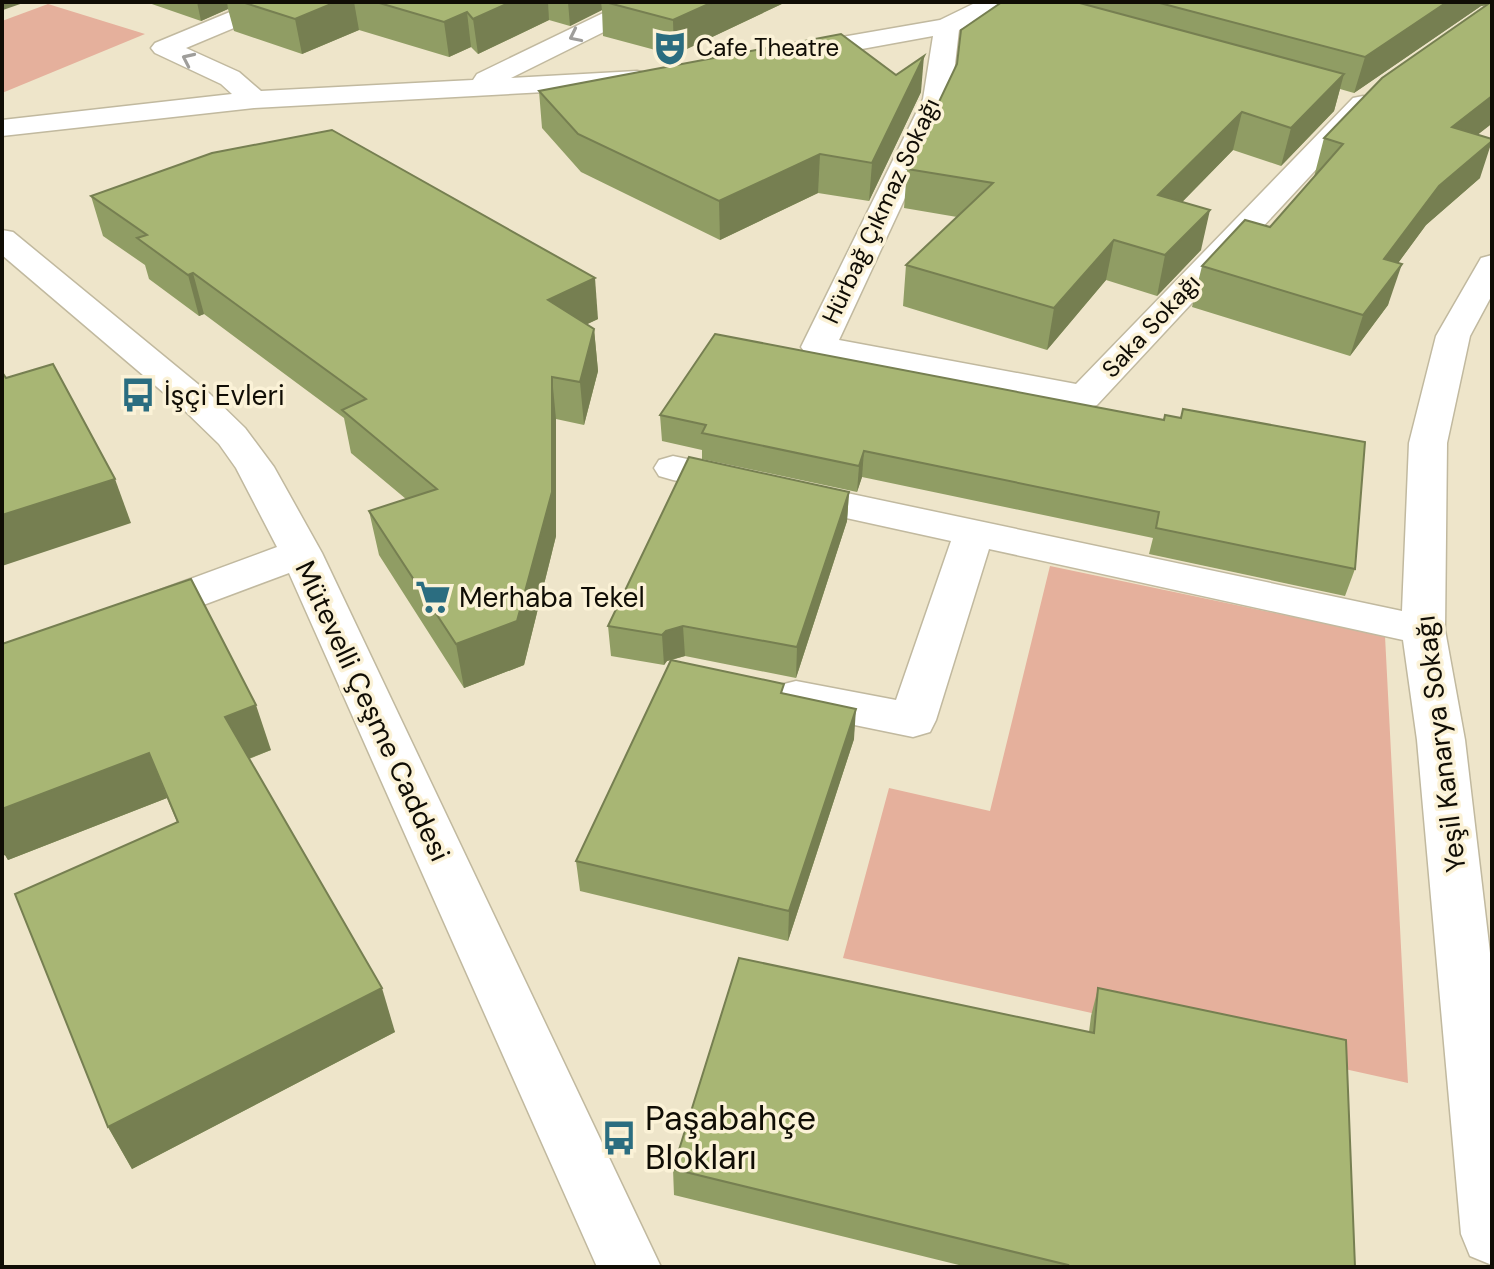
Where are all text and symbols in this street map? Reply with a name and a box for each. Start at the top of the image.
one-way arrow [569,26,584,42]
theatre icon: Cafe Theatre [651,29,689,67]
place label: Cafe Theatre [696,32,839,63]
one-way arrow [182,53,197,69]
street label: Hürbağ Çıkmaz Sokağı [815,93,946,328]
street label: Saka Sokağı [1095,267,1206,384]
bus stop icon: İşçi Evleri [119,376,157,414]
place label: İşçi Evleri [164,377,285,414]
street label: Mütevelli Çeşme Caddesi [287,555,459,867]
supermarket icon: Merhaba Tekel [414,578,452,616]
place label: Merhaba Tekel [459,579,645,616]
street label: Yeşil Kanarya Sokağı [1406,614,1475,874]
place label: Paşabahçe Blokları [645,1096,816,1180]
bus stop icon: Paşabahçe Blokları [600,1119,638,1157]

